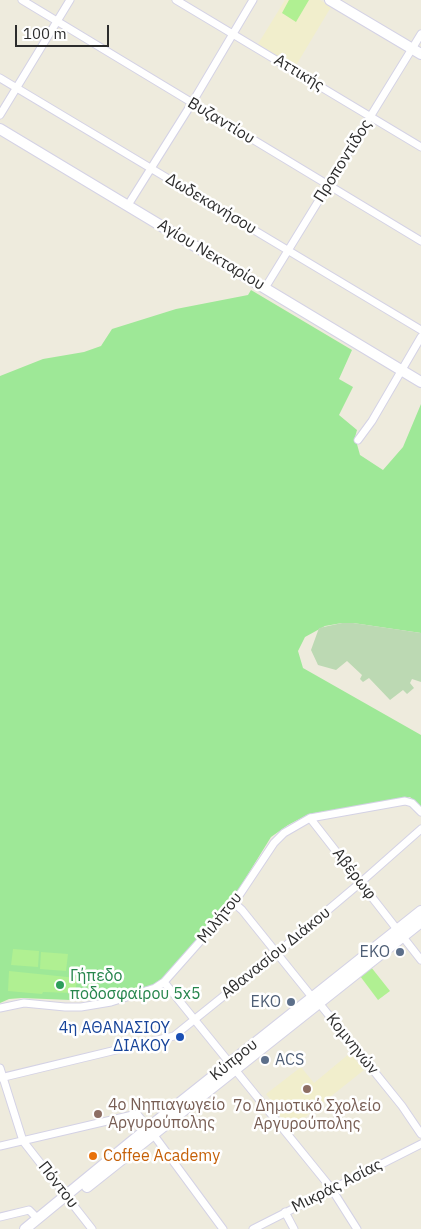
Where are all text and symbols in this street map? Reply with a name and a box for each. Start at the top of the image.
scale bar [18,15,111,47]
text: 100 m [23,24,67,43]
street label: Αττικής [270,51,328,95]
street label: Βυζαντίου [184,94,258,148]
street label: Προποντίδος [310,116,376,206]
street label: Δωδεκανήσου [162,169,260,239]
street label: Αγίου Νεκταρίου [154,215,268,295]
street label: Αβέρωφ [328,844,380,904]
street label: Μιλήτου [194,889,246,947]
street label: Αθανασίου Διάκου [217,903,335,1003]
place label: ΕΚΟ [360,942,390,962]
marker: ΕΚΟ [394,946,406,958]
place label: Γήπεδο ποδοσφαίρου 5x5 [70,966,201,1004]
marker: Γήπεδο ποδοσφαίρου 5x5 [54,979,66,991]
place label: EKO [251,992,281,1012]
marker: EKO [285,996,297,1008]
street label: Κομνηνών [322,1010,382,1078]
place label: 4η ΑΘΑΝΑΣΙΟΥ ΔΙΑΚΟΥ [59,1018,170,1056]
marker: 4η ΑΘΑΝΑΣΙΟΥ ΔΙΑΚΟΥ [174,1031,186,1043]
street label: Κύπρου [206,1035,262,1085]
place label: ACS [275,1050,304,1070]
marker: ACS [259,1054,271,1066]
marker: 7ο Δημοτικό Σχολείο Αργυρούπολης [301,1083,313,1095]
place label: 4ο Νηπιαγωγείο Αργυρούπολης [108,1095,225,1133]
place label: 7ο Δημοτικό Σχολείο Αργυρούπολης [233,1096,381,1134]
marker: 4ο Νηπιαγωγείο Αργυρούπολης [92,1108,104,1120]
place label: Coffee Academy [103,1146,220,1166]
marker: Coffee Academy [87,1150,99,1162]
street label: Μικράς Ασίας [289,1155,385,1217]
street label: Πόντου [34,1158,82,1212]

